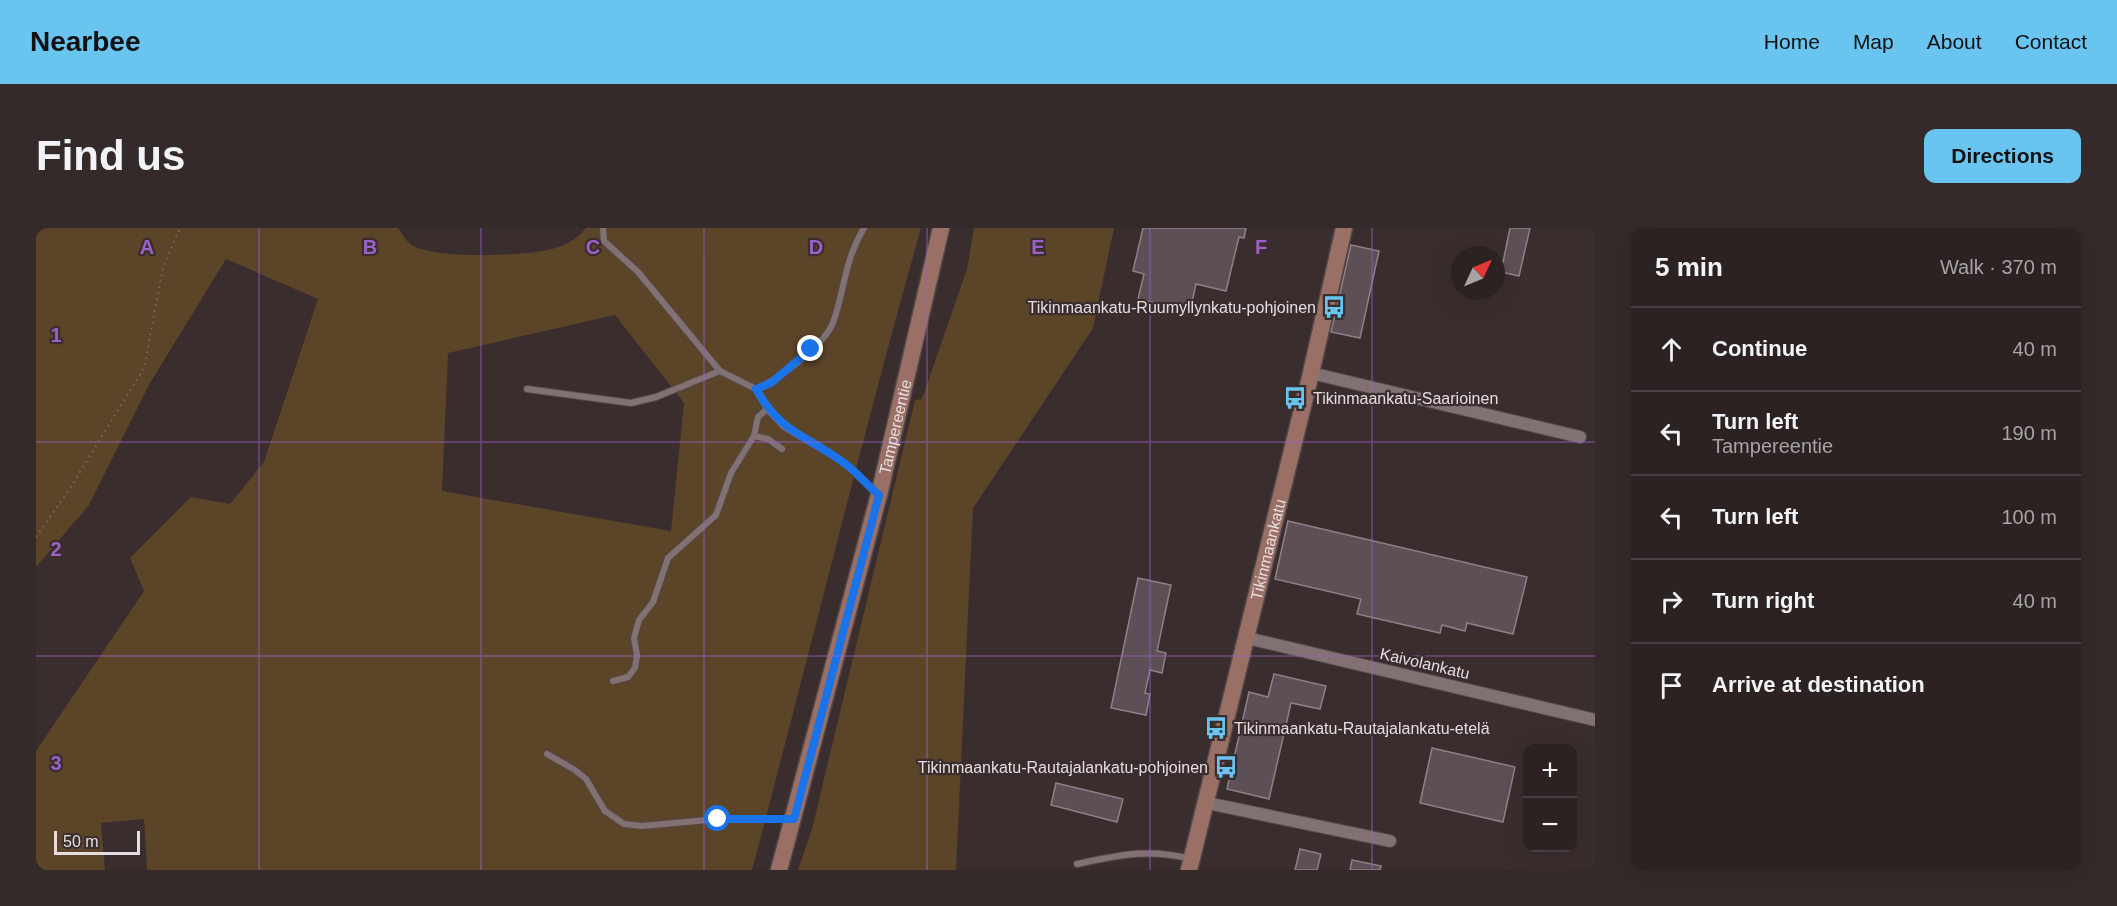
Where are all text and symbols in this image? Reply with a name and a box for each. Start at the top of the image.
text: Nearbee [30,26,141,57]
text: Home [1764,30,1820,53]
text: Map [1853,30,1894,53]
text: About [1927,30,1982,53]
text: Contact [2015,30,2087,53]
button: Directions [1924,129,2081,183]
text: Find us [36,132,185,179]
text: A [140,236,154,258]
text: B [363,236,377,258]
text: C [586,236,600,258]
text: D [809,236,823,258]
text: E [1031,236,1045,258]
text: F [1255,236,1267,258]
north arrow [1451,246,1505,300]
text: 5 min [1655,252,1723,282]
text: Walk · 370 m [1940,256,2057,278]
bus stop icon: Tikinmaankatu-Ruumyllynkatu-pohjoinen [1321,294,1347,320]
place label: Tikinmaankatu-Ruumyllynkatu-pohjoinen [1028,299,1316,316]
text: 1 [50,324,62,346]
icon: ahead [1655,333,1688,366]
route end [797,335,823,361]
text: Continue [1712,336,1807,361]
text: 40 m [2013,338,2057,360]
street label: Tampereentie [876,378,915,476]
bus stop icon: Tikinmaankatu-Saarioinen [1282,385,1308,411]
place label: Tikinmaankatu-Saarioinen [1313,390,1498,407]
text: Turn left [1712,409,1798,434]
icon: left [1655,417,1688,450]
text: 190 m [2001,422,2057,444]
text: Tampereentie [1712,435,1833,457]
street label: Tikinmaankatu [1248,497,1289,602]
icon: left [1655,501,1688,534]
text: Turn left [1712,504,1798,529]
text: 100 m [2001,506,2057,528]
text: 2 [50,538,62,560]
icon: right [1655,585,1688,618]
text: Turn right [1712,588,1814,613]
text: 40 m [2013,590,2057,612]
street label: Kaivolankatu [1378,645,1471,682]
icon: arrive [1655,669,1688,702]
text: Arrive at destination [1712,672,1925,697]
bus stop icon: Tikinmaankatu-Rautajalankatu-etelä [1203,715,1229,741]
place label: Tikinmaankatu-Rautajalankatu-etelä [1234,720,1490,737]
map controls [1523,744,1577,852]
button: + [1523,744,1577,798]
text: 3 [50,752,62,774]
bus stop icon: Tikinmaankatu-Rautajalankatu-pohjoinen [1213,754,1239,780]
place label: Tikinmaankatu-Rautajalankatu-pohjoinen [918,759,1208,776]
button: − [1523,798,1577,852]
route start [704,805,730,831]
scale bar [54,828,140,856]
text: 50 m [63,833,99,850]

